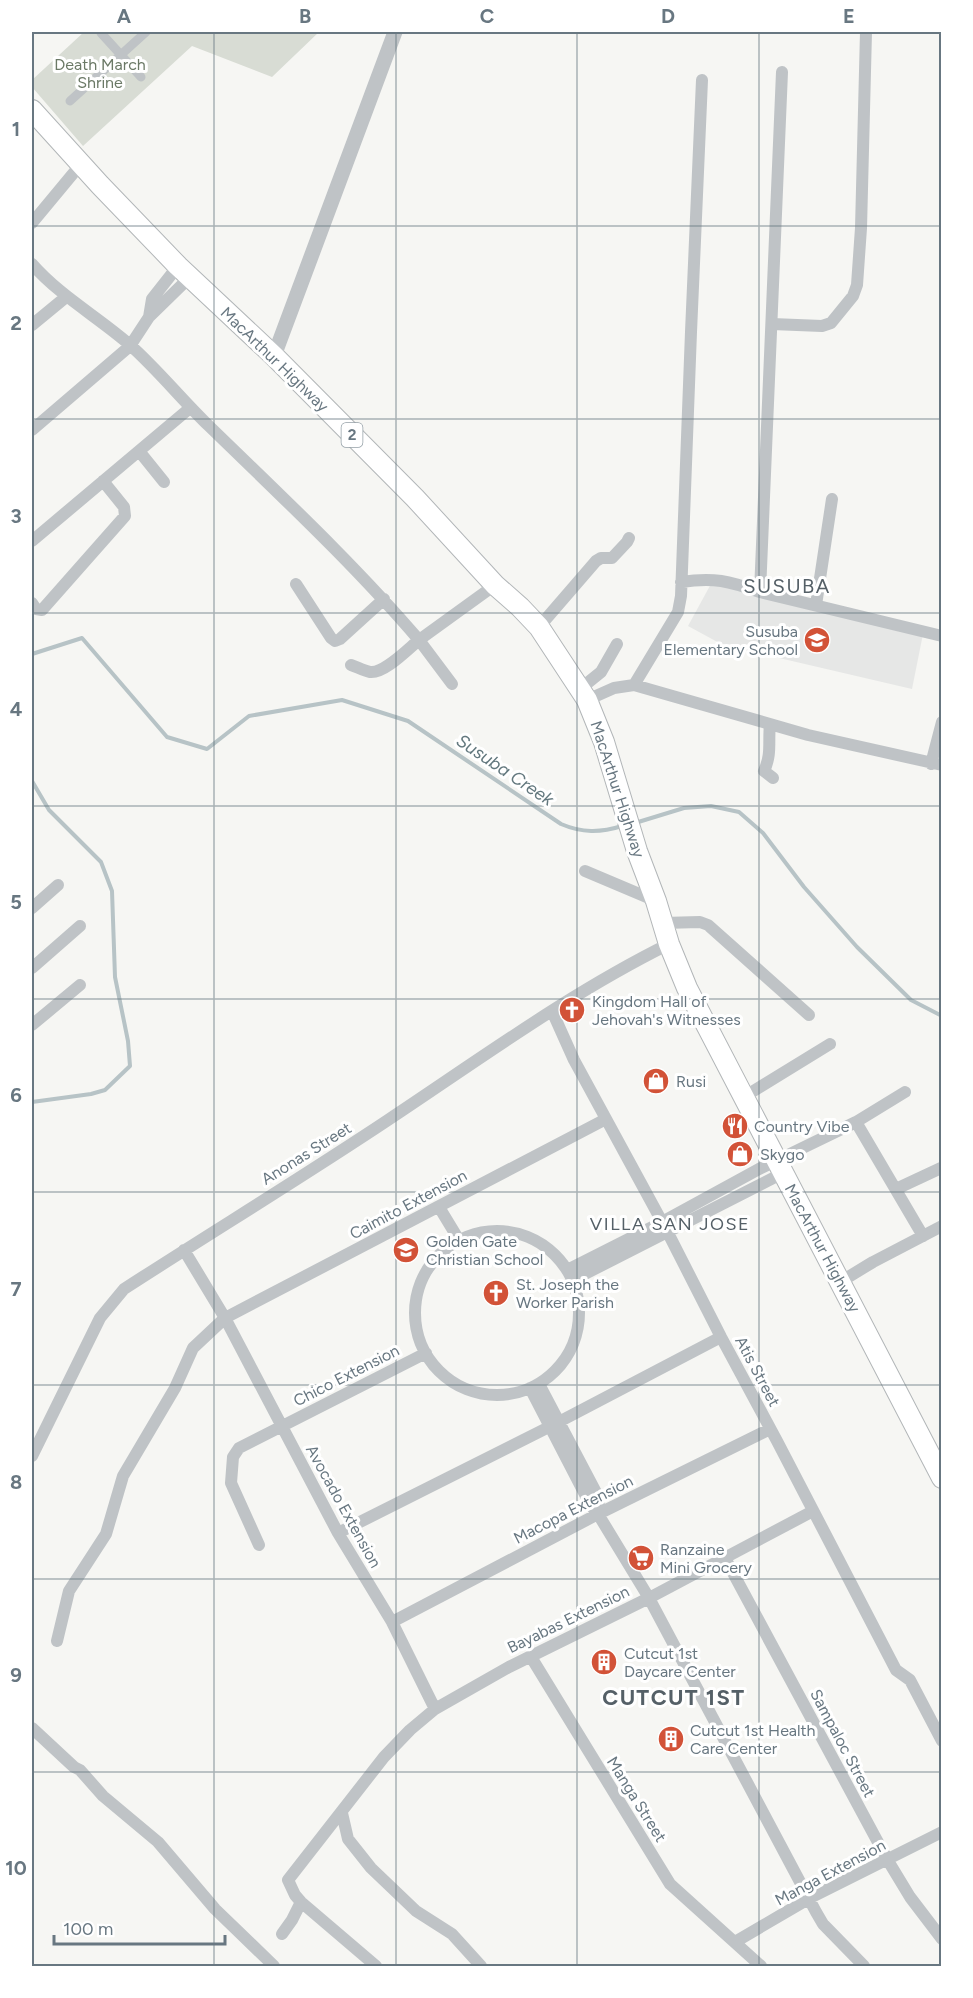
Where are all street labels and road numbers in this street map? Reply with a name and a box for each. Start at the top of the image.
street label: MacArthur Highway [217,303,333,416]
road number: 2 [342,423,362,447]
street label: MacArthur Highway [586,718,649,860]
street label: Anonas Street [258,1118,355,1189]
street label: Caimito Extension [346,1165,470,1243]
street label: MacArthur Highway [781,1181,865,1316]
street label: Atis Street [731,1333,784,1410]
street label: Chico Extension [290,1341,402,1410]
street label: Avocado Extension [302,1441,385,1571]
street label: Macopa Extension [510,1471,636,1548]
street label: Bayabas Extension [504,1582,632,1657]
street label: Sampaloc Street [806,1686,879,1800]
street label: Manga Street [603,1753,670,1845]
street label: Manga Extension [772,1835,889,1910]

